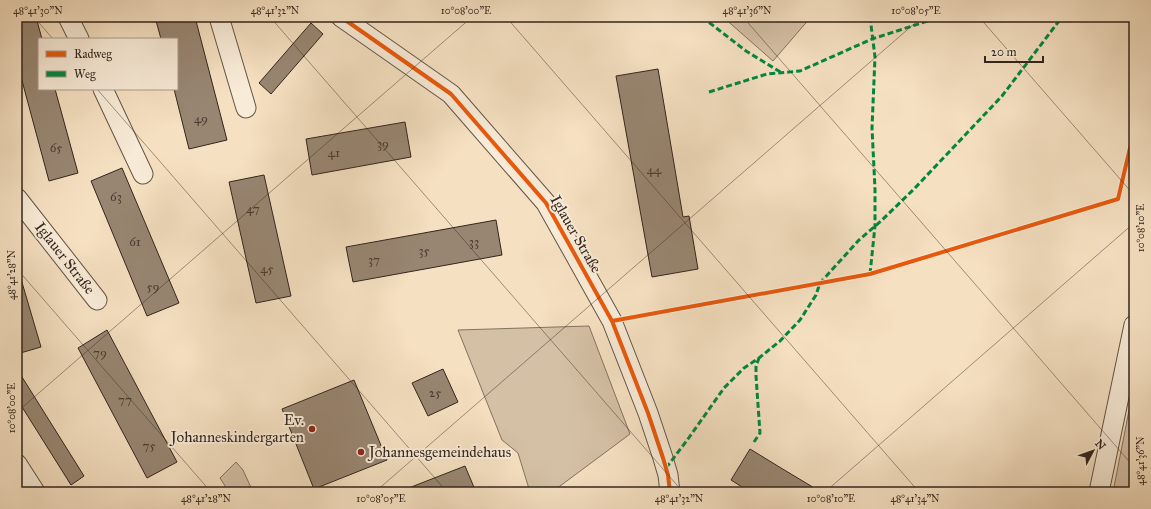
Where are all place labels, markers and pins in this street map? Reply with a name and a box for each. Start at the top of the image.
place label: Ev. Johanneskindergarten [169,411,304,447]
marker: Ev. Johanneskindergarten [307,424,317,434]
place label: Johannesgemeindehaus [367,443,511,462]
marker: Johannesgemeindehaus [356,447,366,457]

